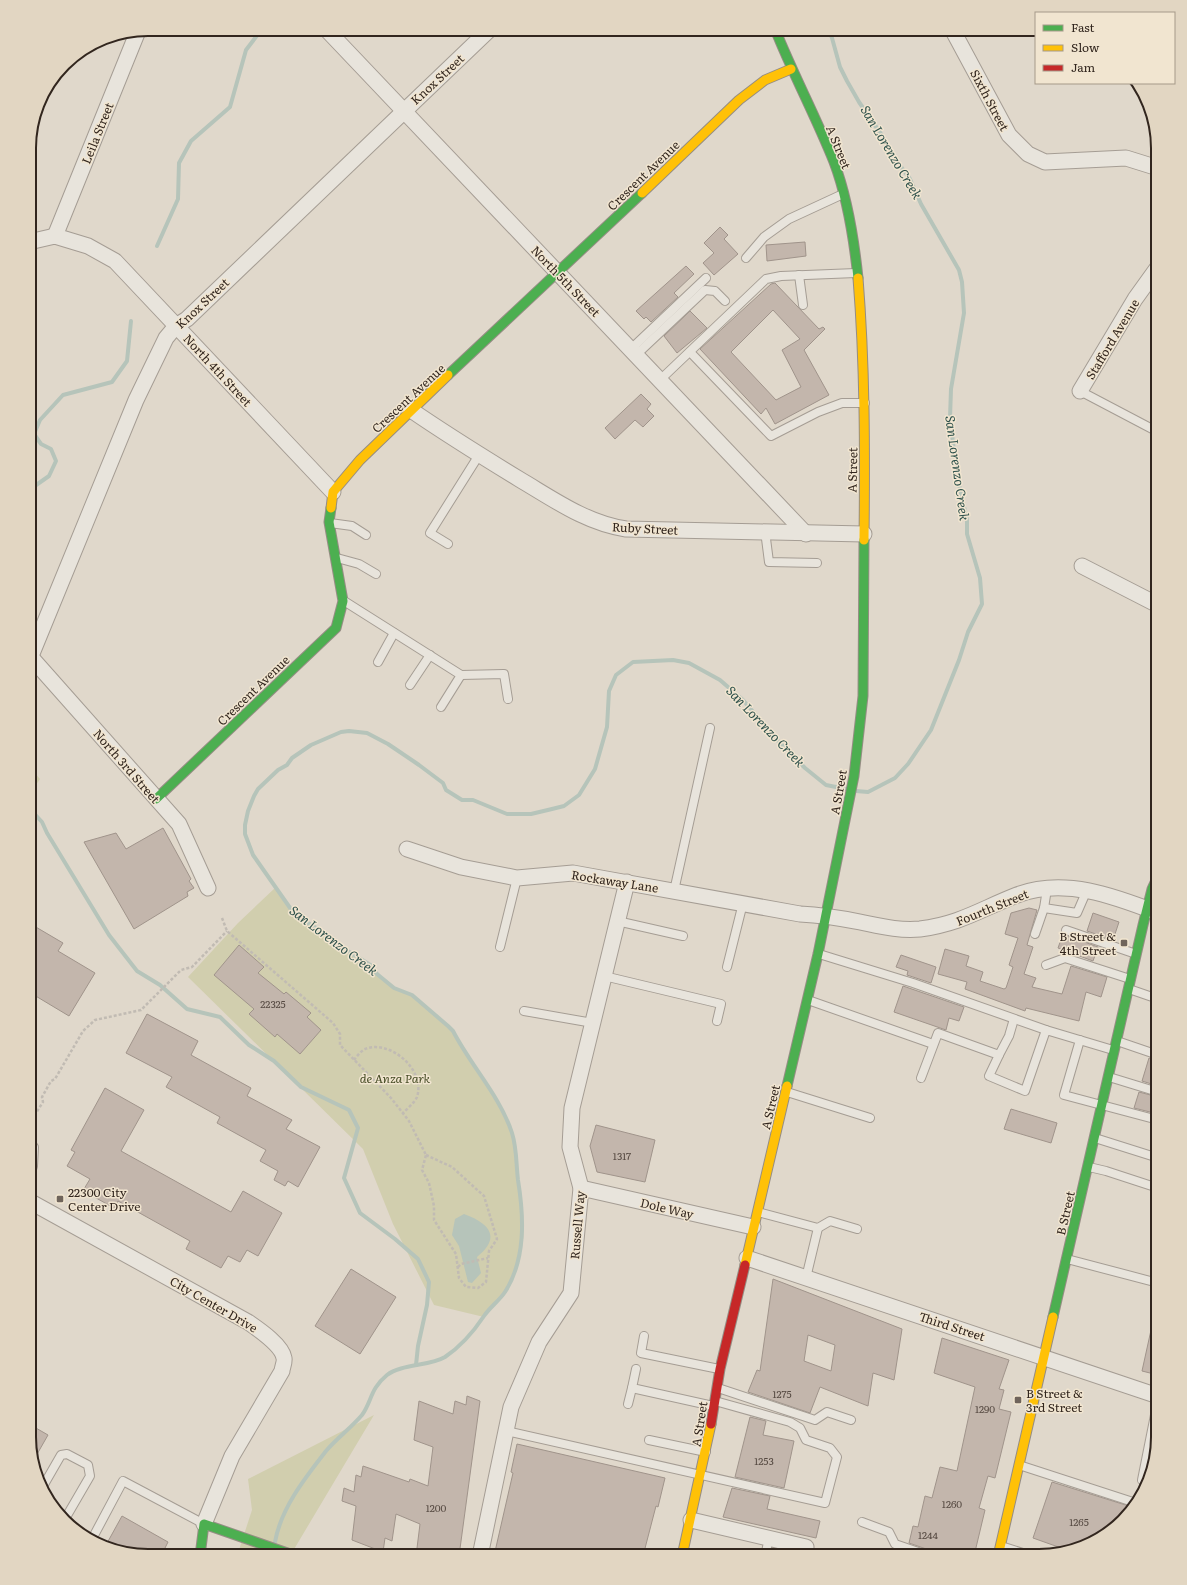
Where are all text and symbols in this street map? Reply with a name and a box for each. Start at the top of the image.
legend [1035,12,1175,84]
text: Fast [1071,18,1095,36]
text: Slow [1071,38,1100,56]
street label: Knox Street [406,49,468,109]
text: Jam [1071,58,1096,76]
street label: Sixth Street [966,66,1014,134]
street label: Leila Street [76,99,118,167]
water label: San Lorenzo Creek [856,102,928,203]
street label: A Street [822,123,856,172]
street label: Crescent Avenue [603,136,683,214]
street label: North 5th Street [527,241,605,321]
street label: Knox Street [171,273,233,333]
street label: Stafford Avenue [1081,295,1143,383]
street label: North 4th Street [180,330,257,410]
street label: Crescent Avenue [367,359,449,437]
water label: San Lorenzo Creek [941,414,975,523]
street label: A Street [843,447,861,493]
street label: Ruby Street [611,517,679,539]
street label: Crescent Avenue [213,651,293,729]
water label: San Lorenzo Creek [722,681,810,771]
street label: North 3rd Street [90,725,165,807]
street label: A Street [825,768,851,816]
street label: Rockaway Lane [570,865,660,897]
street label: Fourth Street [953,884,1031,930]
water label: San Lorenzo Creek [286,900,383,980]
place label: B Street & 4th Street [1059,927,1116,959]
marker: B Street & 4th Street [1119,938,1129,948]
house number: 22325 [260,996,286,1011]
park label: de Anza Park [360,1069,431,1087]
street label: A Street [756,1083,784,1131]
house number: 1317 [613,1148,631,1163]
place label: 22300 City Center Drive [68,1183,141,1215]
street label: B Street [1051,1189,1079,1237]
street label: Russell Way [565,1190,589,1260]
street label: Dole Way [639,1193,696,1223]
marker: 22300 City Center Drive [55,1194,65,1204]
street label: City Center Drive [167,1272,261,1336]
street label: Third Street [917,1307,987,1345]
place label: B Street & 3rd Street [1026,1384,1083,1416]
house number: 1275 [773,1386,791,1401]
marker: B Street & 3rd Street [1013,1395,1023,1405]
street label: A Street [687,1400,711,1448]
house number: 1290 [975,1401,995,1416]
house number: 1253 [754,1453,774,1468]
house number: 1260 [942,1496,962,1511]
house number: 1200 [426,1500,447,1515]
house number: 1265 [1069,1514,1089,1529]
house number: 1244 [918,1527,939,1542]

